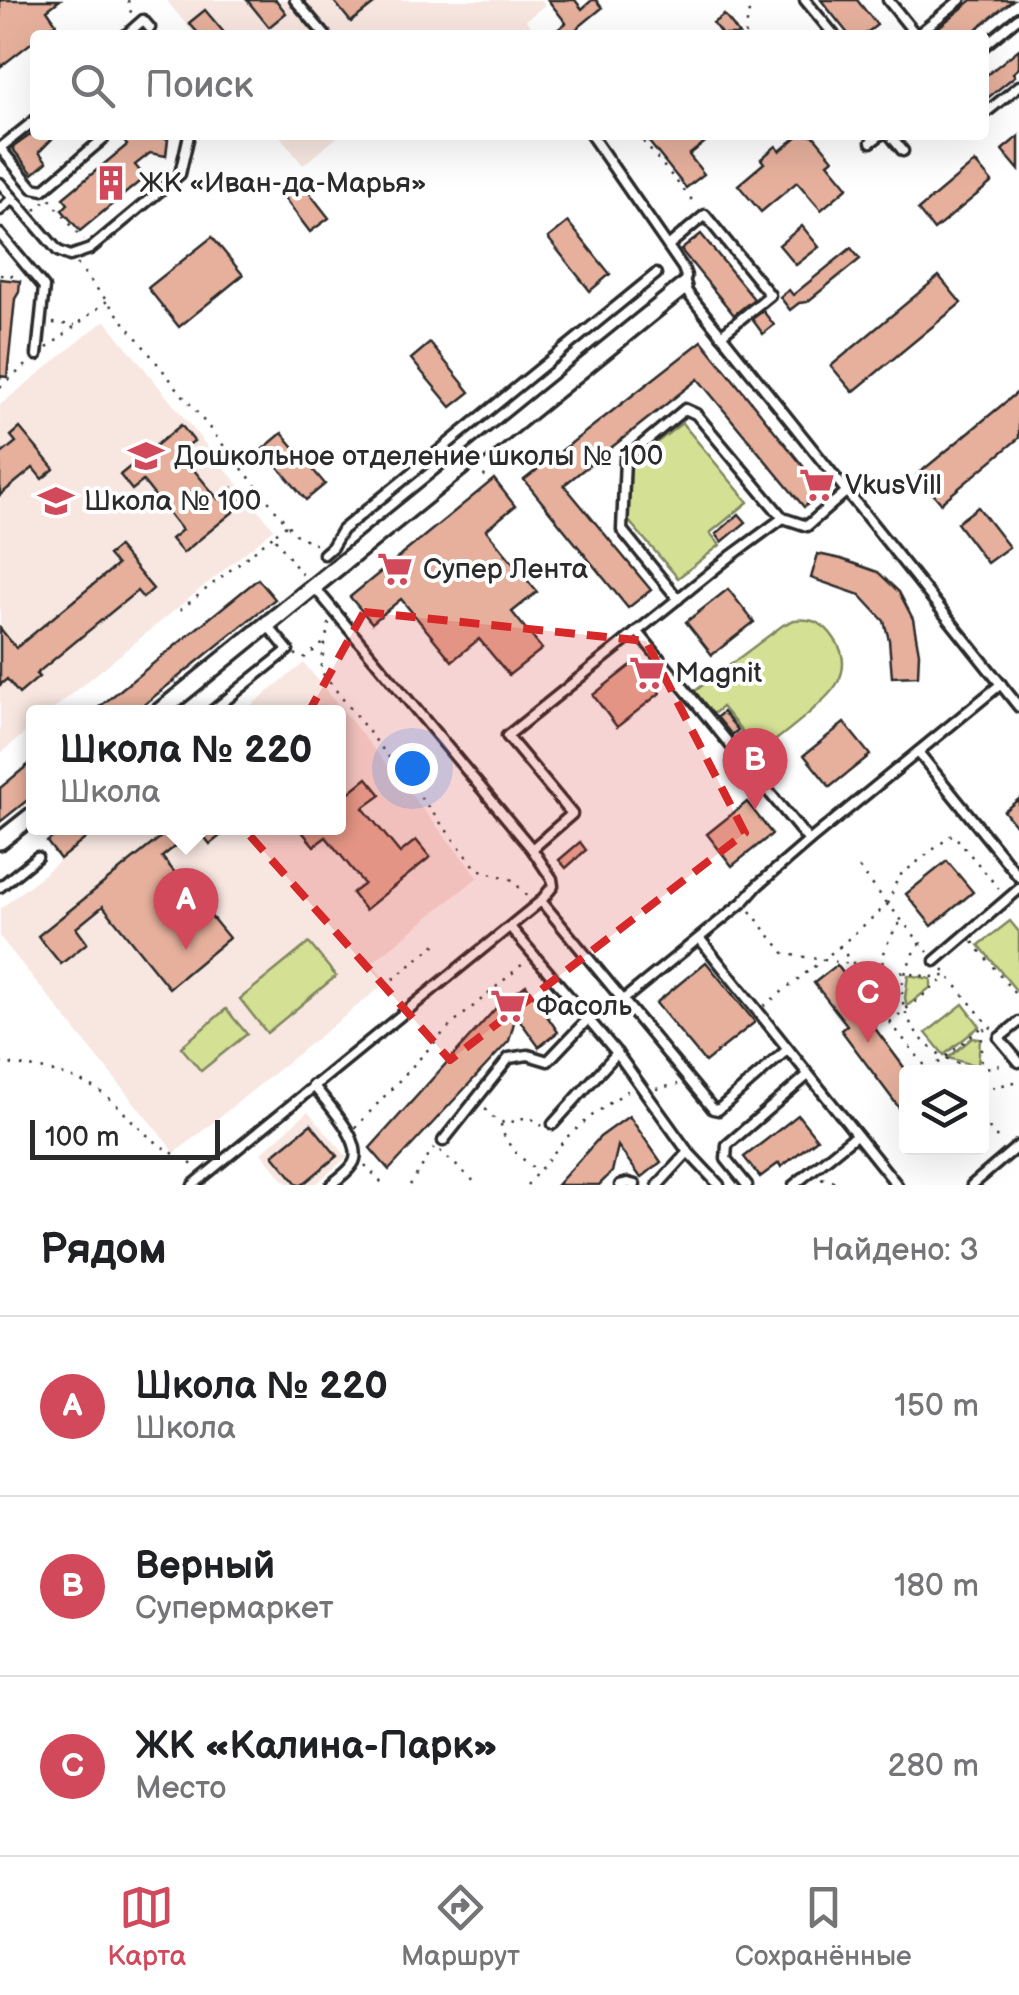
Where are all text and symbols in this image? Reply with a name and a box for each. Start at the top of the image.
search box [30,30,989,140]
icon: search [65,58,120,113]
text: Поиск [145,63,253,108]
building icon: ЖК «Иван-да-Марья» [92,164,130,202]
place label: ЖК «Иван-да-Марья» [139,167,427,200]
school or university icon: Дошкольное отделение школы № 100 [127,437,165,475]
place label: Дошкольное отделение школы № 100 [174,440,663,473]
supermarket icon: VkusVill [798,466,836,504]
place label: VkusVill [845,469,942,502]
school or university icon: Школа № 100 [37,482,75,520]
place label: Школа № 100 [84,485,261,518]
supermarket icon: Супер Лента [376,550,414,588]
place label: Супер Лента [423,553,589,586]
supermarket icon: Magnit [628,654,666,692]
place label: Magnit [675,657,763,690]
popup [26,705,346,835]
text: Школа № 220 [60,728,312,773]
pin: B [722,728,788,810]
your location [387,743,438,794]
text: Школа [60,773,161,812]
pin: A [154,868,218,950]
pin: C [836,960,900,1043]
supermarket icon: Фасоль [489,987,527,1025]
place label: Фасоль [536,990,632,1023]
map controls [899,1065,989,1155]
button: layers [899,1065,989,1155]
scale bar [30,1115,220,1160]
text: 100 m [45,1121,119,1154]
text: Рядом [40,1225,167,1276]
text: Найдено: 3 [811,1231,979,1270]
text: Школа № 220 [135,1364,388,1409]
text: A [63,1387,82,1426]
text: 150 m [894,1387,979,1426]
text: Школа [135,1409,236,1448]
text: Верный [135,1544,275,1589]
text: B [61,1567,84,1606]
text: 180 m [894,1567,979,1606]
text: Супермаркет [135,1589,334,1628]
text: ЖК «Калина-Парк» [135,1724,498,1769]
text: C [61,1747,84,1786]
text: 280 m [888,1747,979,1786]
text: Место [135,1769,226,1808]
tab: Карта [107,1880,186,1973]
tab: Маршрут [401,1880,520,1973]
tab: Сохранённые [735,1880,912,1973]

